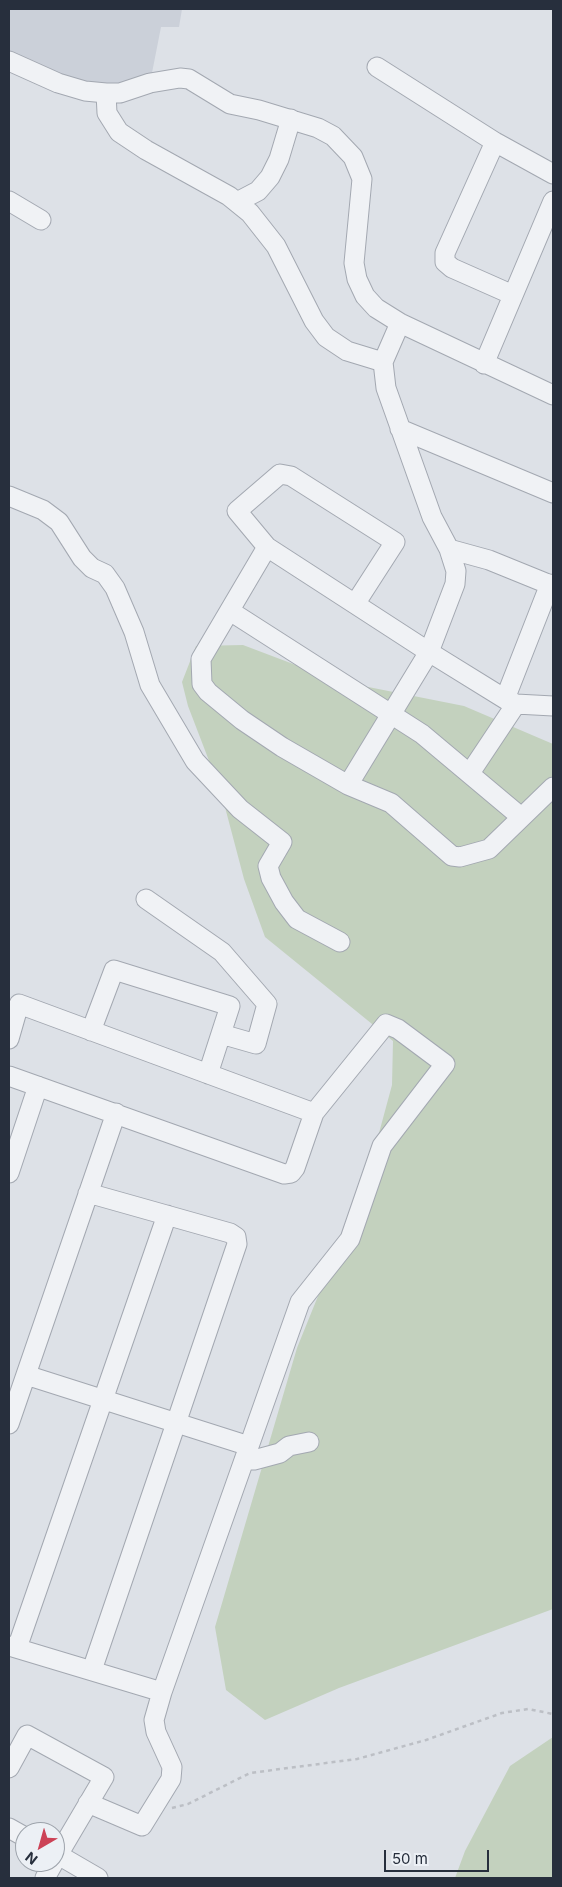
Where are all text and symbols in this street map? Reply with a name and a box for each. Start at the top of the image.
north arrow [15,1822,65,1872]
scale bar [387,1840,492,1872]
text: N [22,1848,41,1868]
text: 50 m [392,1849,428,1868]

